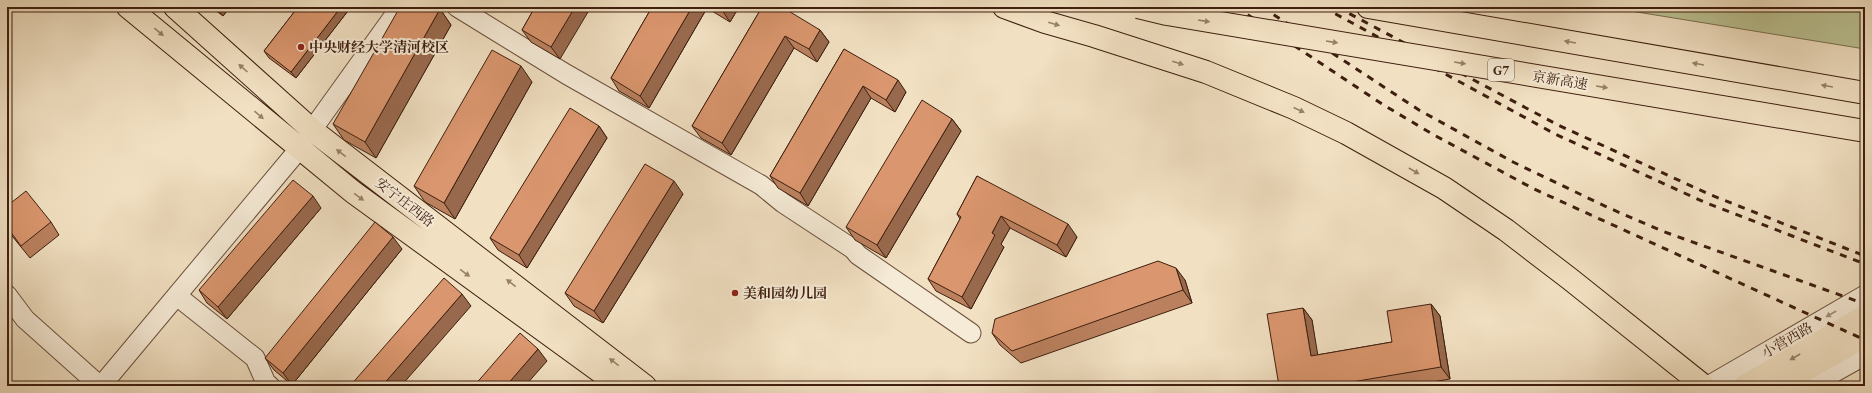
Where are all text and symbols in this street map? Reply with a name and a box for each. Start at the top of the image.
one-way arrow [1198,18,1210,24]
one-way arrow [1048,21,1060,27]
one-way arrow [153,27,164,36]
place label: 中央财经大学清河校区 [309,38,449,56]
one-way arrow [1326,39,1338,45]
one-way arrow [1564,39,1576,45]
marker: 中央财经大学清河校区 [296,42,306,52]
road number: G7 [1488,59,1514,81]
one-way arrow [1172,60,1184,66]
one-way arrow [1454,61,1466,67]
one-way arrow [1692,61,1705,67]
one-way arrow [238,64,247,73]
street label: 京新高速 [1531,67,1589,93]
one-way arrow [1820,83,1833,89]
one-way arrow [1596,84,1608,90]
one-way arrow [1294,107,1305,113]
one-way arrow [253,110,264,119]
one-way arrow [336,149,347,157]
one-way arrow [1408,167,1420,174]
street label: 安宁庄西路 [372,173,438,231]
one-way arrow [354,193,365,201]
one-way arrow [459,269,470,277]
one-way arrow [505,279,516,287]
place label: 美和园幼儿园 [743,284,827,302]
marker: 美和园幼儿园 [730,288,740,298]
one-way arrow [1825,311,1837,318]
street label: 小营西路 [1758,318,1816,362]
one-way arrow [1789,353,1801,360]
one-way arrow [609,359,619,367]

